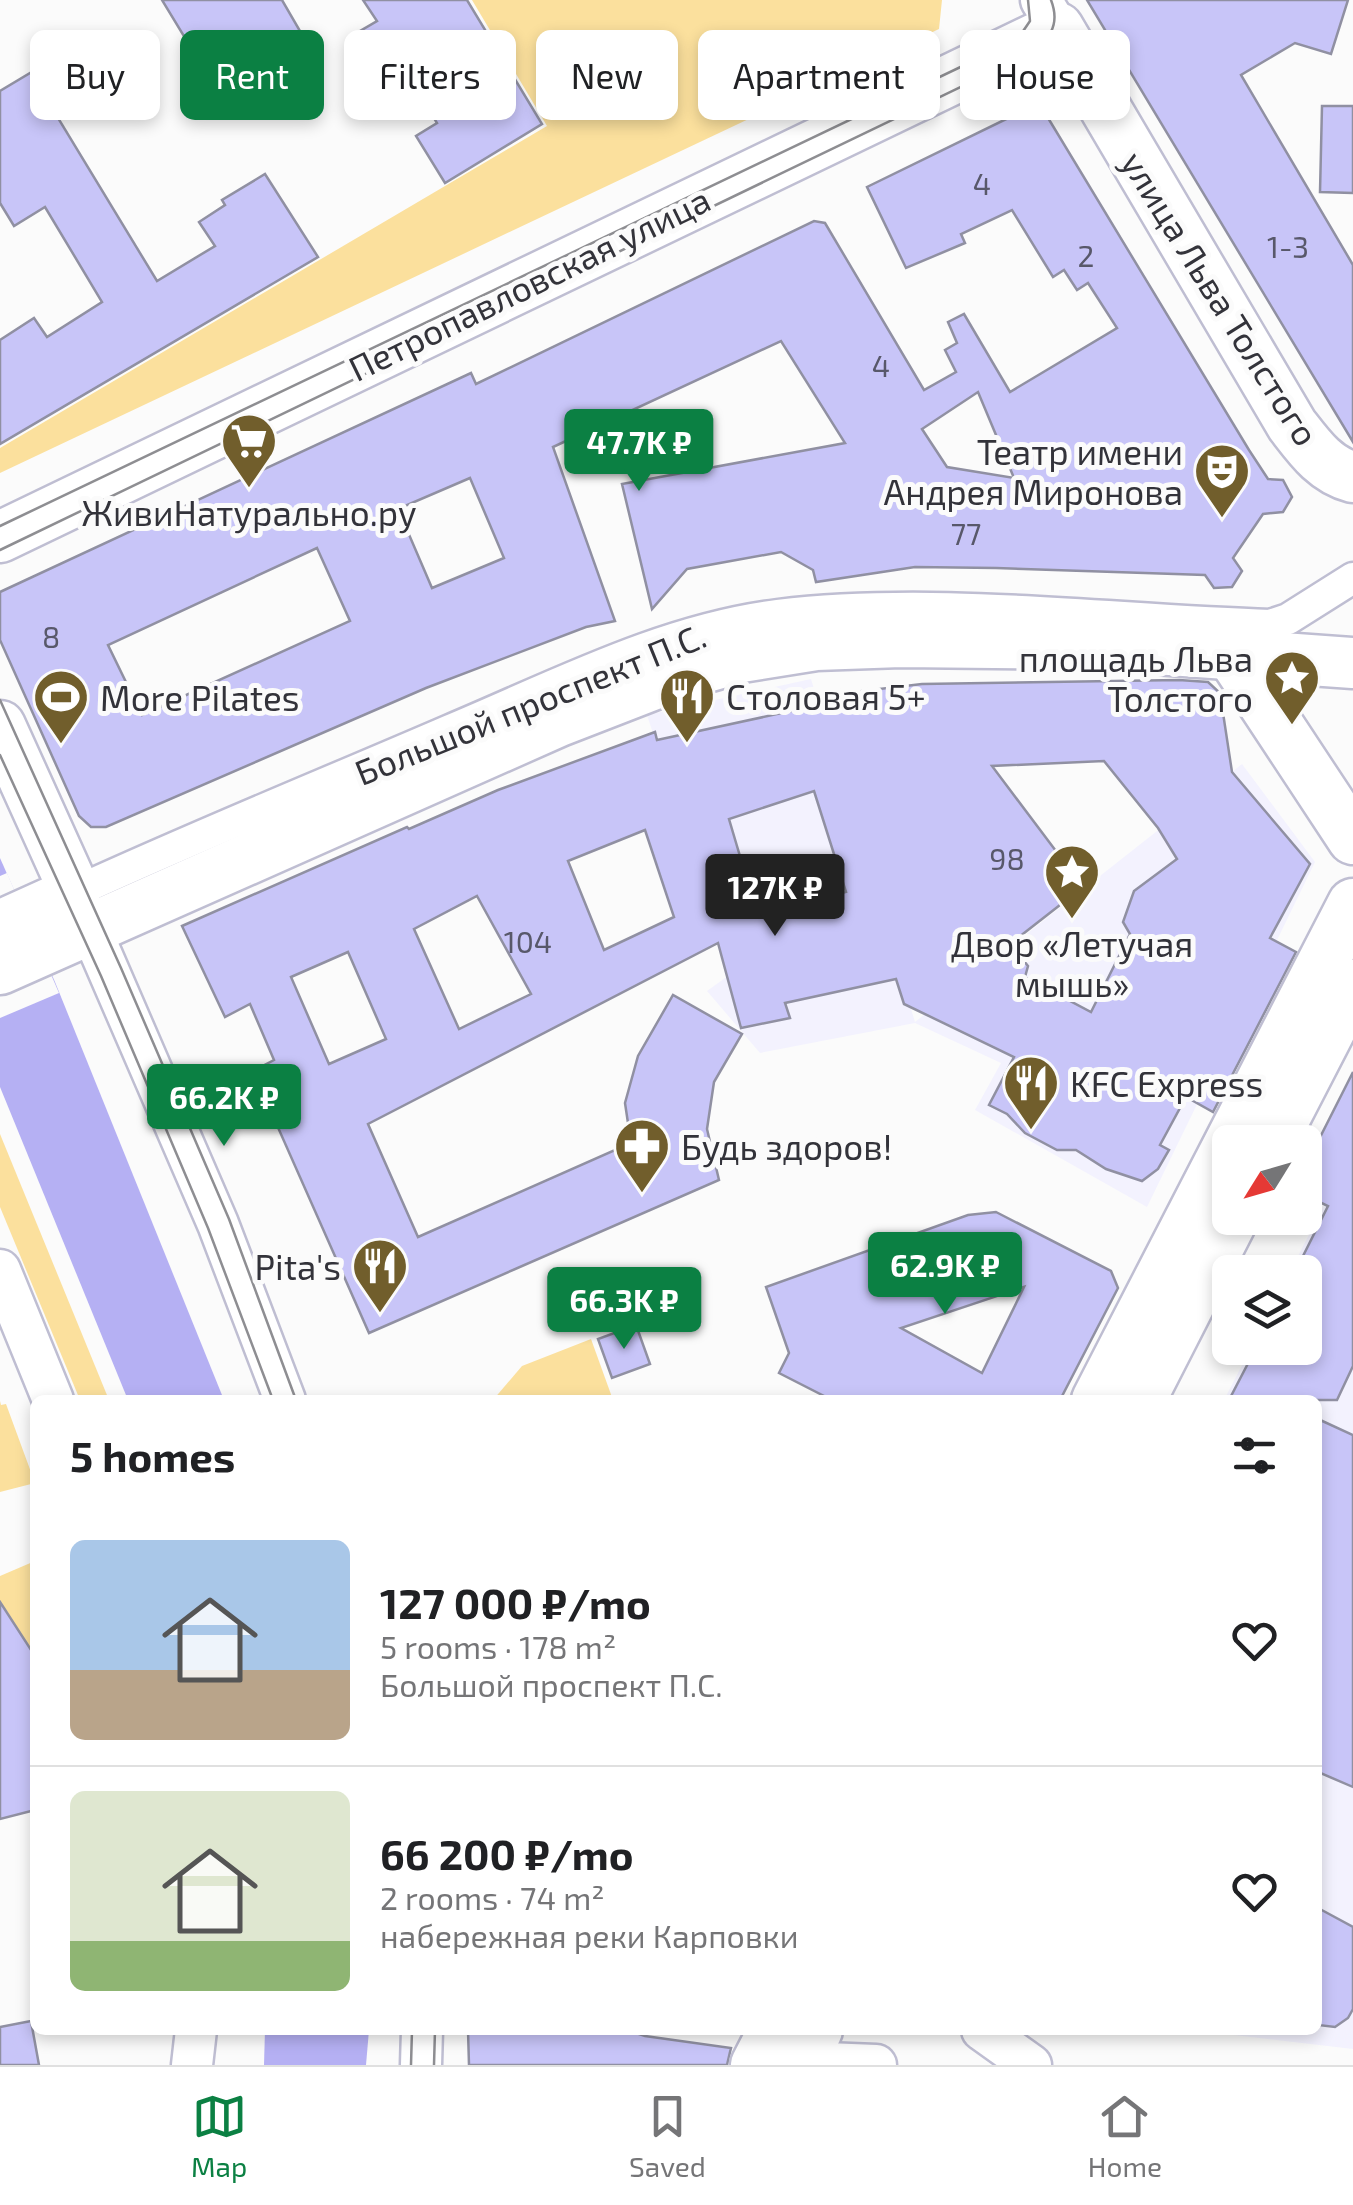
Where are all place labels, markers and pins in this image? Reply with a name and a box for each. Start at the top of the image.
pin: 47.7K ₽ [547,409,731,494]
supermarket icon: ЖивиНатурально.ру [219,411,279,490]
place label: Театр имени Андрея Миронова [884,430,1183,512]
theatre icon: Театр имени Андрея Миронова [1192,441,1252,520]
place label: ЖивиНатурально.ру [81,491,417,534]
place label: площадь Льва Толстого [1019,637,1253,719]
place icon: площадь Льва Толстого [1262,648,1322,727]
restaurant icon: Столовая 5+ [657,666,717,745]
sports icon: More Pilates [31,667,91,746]
place label: Столовая 5+ [726,675,926,717]
place label: More Pilates [100,676,300,718]
place icon: Двор «Летучая мышь» [1042,842,1102,921]
pin: 127K ₽ [694,854,856,939]
place label: Двор «Летучая мышь» [951,922,1193,1004]
restaurant icon: KFC Express [1001,1053,1061,1132]
place label: KFC Express [1070,1062,1263,1104]
pin: 66.2K ₽ [132,1064,316,1149]
pharmacy icon: Будь здоров! [612,1116,672,1195]
place label: Будь здоров! [681,1125,892,1168]
pin: 62.9K ₽ [853,1232,1037,1317]
restaurant icon: Pita's [350,1236,410,1315]
place label: Pita's [254,1245,341,1287]
pin: 66.3K ₽ [532,1267,716,1352]

